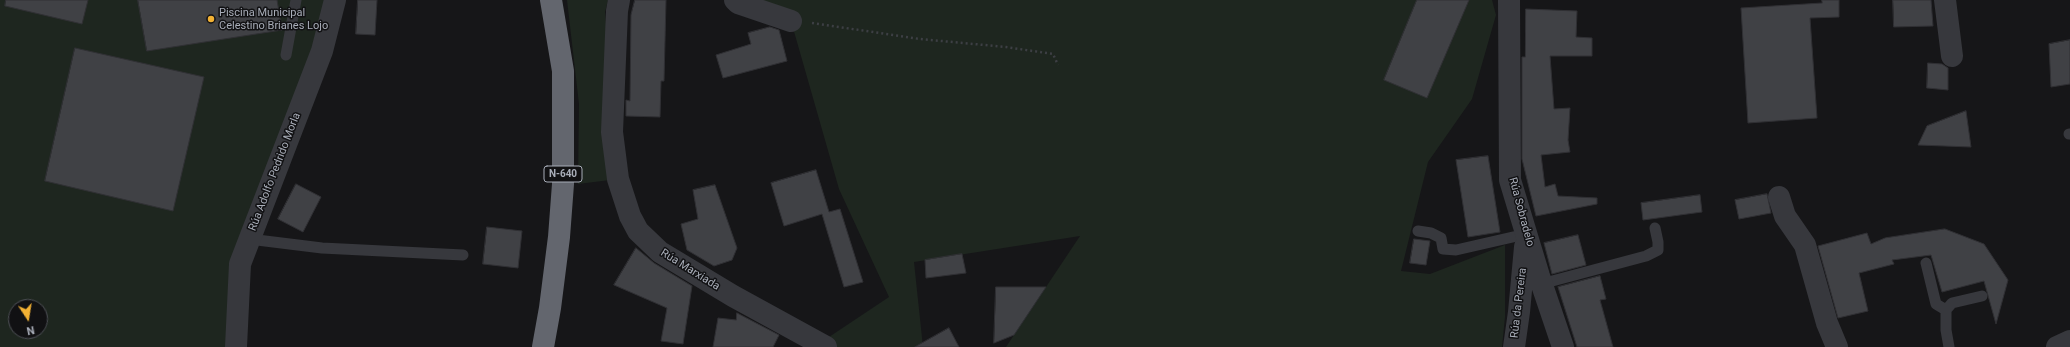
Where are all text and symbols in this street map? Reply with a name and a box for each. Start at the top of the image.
place label: Piscina Municipal Celestino Brianes Lojo [219,6,328,32]
marker: Piscina Municipal Celestino Brianes Lojo [206,14,216,24]
street label: Rúa Adolfo Pedrido Morla [246,111,304,233]
road number: N-640 [544,166,582,182]
street label: Rúa Sobradelo [1505,176,1537,248]
street label: Rúa Marxiada [658,247,722,293]
street label: Rúa da Pereira [1508,267,1530,339]
north arrow [8,299,48,339]
text: N [25,323,36,337]

